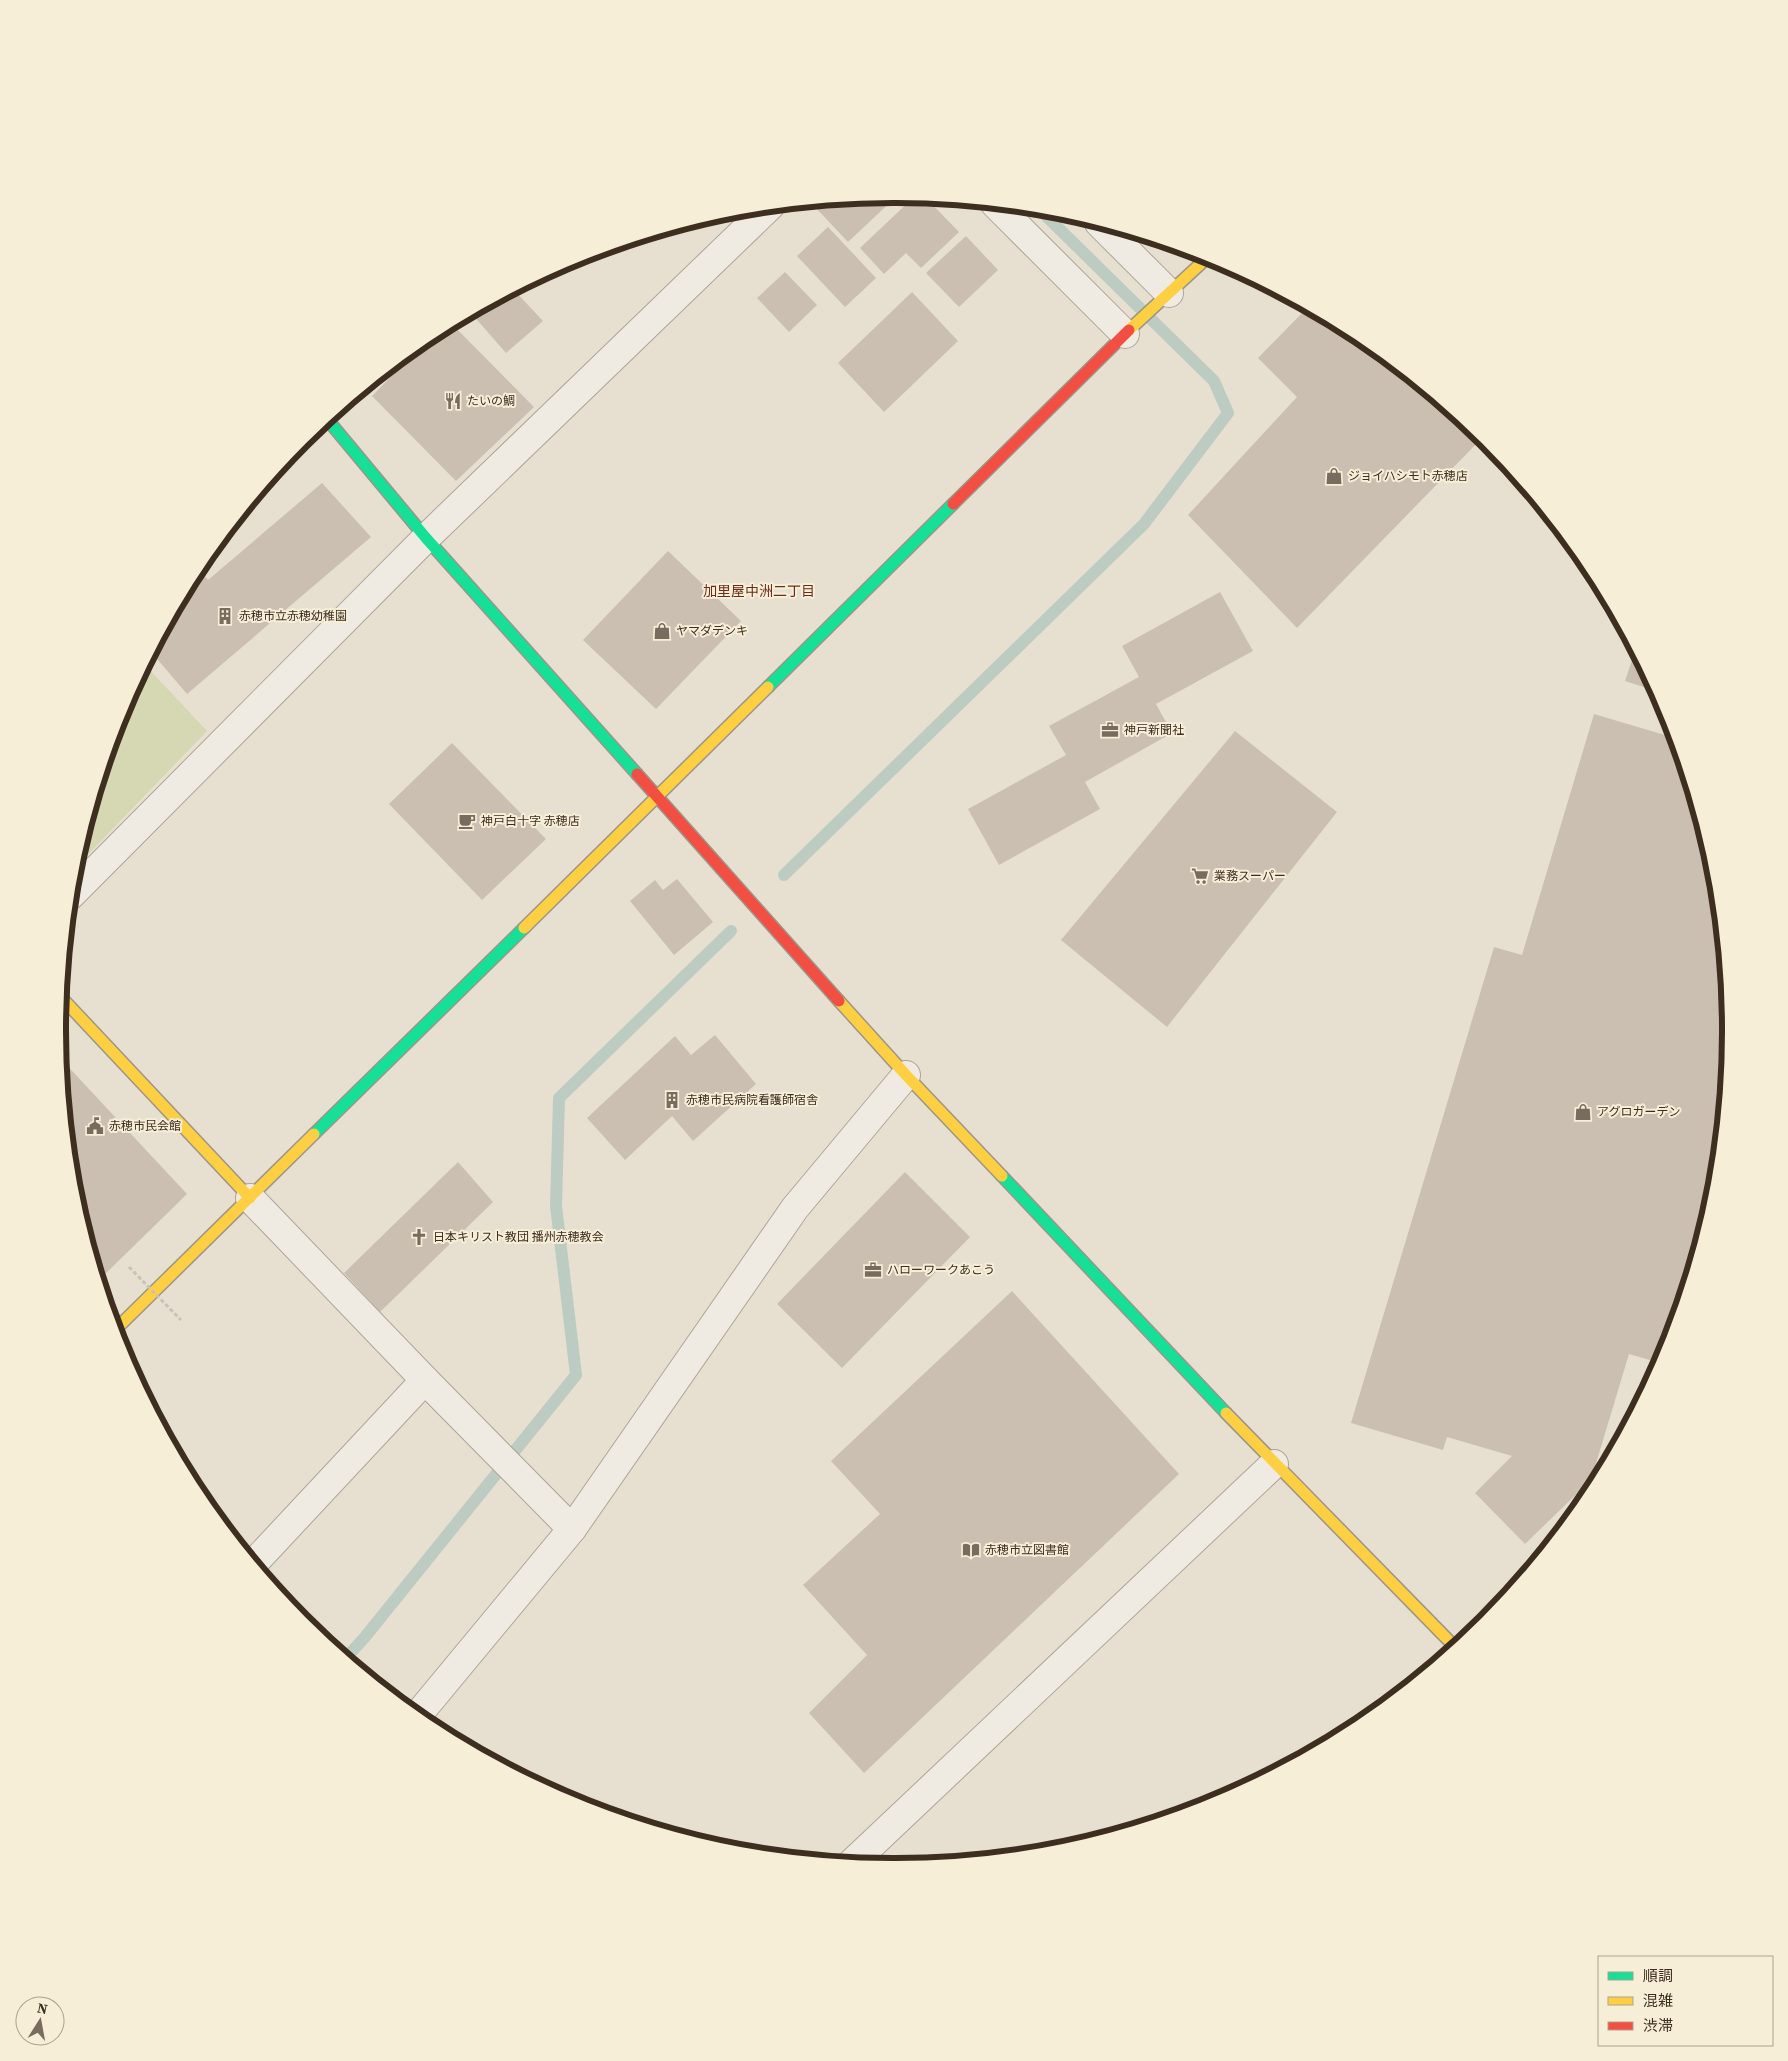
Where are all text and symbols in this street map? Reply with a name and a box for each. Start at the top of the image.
restaurant icon: たいの鯛 [443,391,463,411]
place label: たいの鯛 [467,393,515,409]
shop icon: ジョイハシモト赤穂店 [1324,466,1344,486]
place label: ジョイハシモト赤穂店 [1348,468,1468,484]
district label: 加里屋中洲二丁目 [703,581,815,601]
building icon: 赤穂市立赤穂幼稚園 [215,606,235,626]
place label: 赤穂市立赤穂幼稚園 [239,608,347,624]
shop icon: ヤマダデンキ [652,621,672,641]
place label: ヤマダデンキ [676,623,748,639]
office icon: 神戸新聞社 [1100,720,1120,740]
place label: 神戸新聞社 [1124,722,1184,738]
cafe icon: 神戸白十字 赤穂店 [457,811,477,831]
place label: 神戸白十字 赤穂店 [481,813,580,829]
supermarket icon: 業務スーパー [1190,866,1210,886]
place label: 業務スーパー [1214,868,1286,884]
building icon: 赤穂市民病院看護師宿舎 [662,1090,682,1110]
place label: 赤穂市民病院看護師宿舎 [686,1092,818,1108]
shop icon: アグロガーデン [1573,1102,1593,1122]
place label: アグロガーデン [1597,1104,1680,1120]
public building icon: 赤穂市民会館 [85,1116,105,1136]
place label: 赤穂市民会館 [109,1118,181,1134]
church icon: 日本キリスト教団 播州赤穂教会 [409,1227,429,1247]
place label: 日本キリスト教団 播州赤穂教会 [433,1229,604,1245]
office icon: ハローワークあこう [863,1260,883,1280]
place label: ハローワークあこう [887,1262,995,1278]
library icon: 赤穂市立図書館 [961,1540,981,1560]
place label: 赤穂市立図書館 [985,1542,1069,1558]
legend [1598,1956,1773,2046]
text: 順調 [1643,1965,1673,1986]
text: 混雑 [1643,1990,1673,2011]
north arrow [15,1996,65,2046]
text: N [36,1997,49,2019]
text: 渋滞 [1643,2015,1673,2036]

